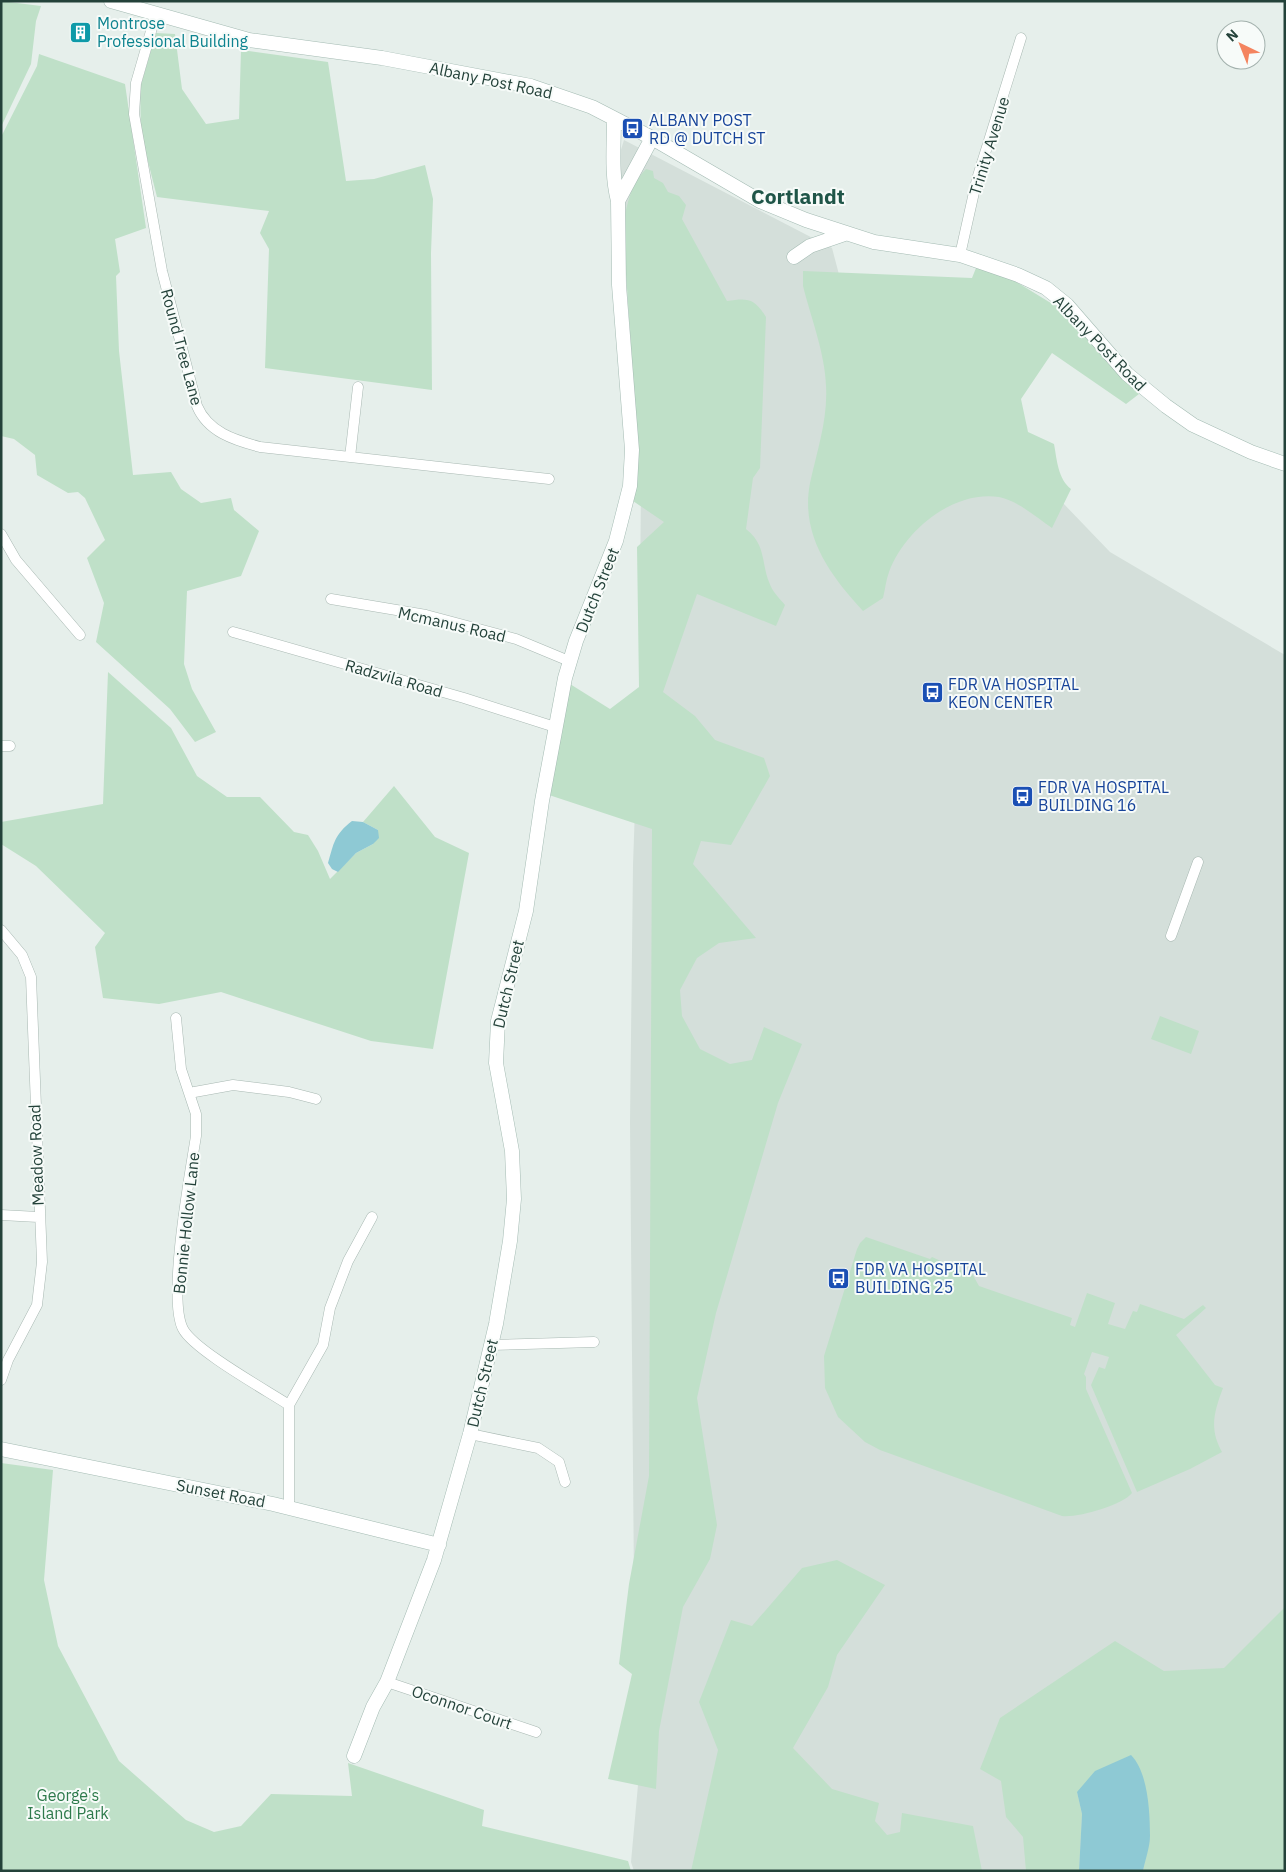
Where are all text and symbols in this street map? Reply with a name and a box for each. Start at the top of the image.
place label: Montrose Professional Building [97,13,249,51]
building icon: Montrose Professional Building [69,20,93,44]
north arrow [1216,20,1266,70]
text: N [1222,25,1242,46]
street label: Albany Post Road [428,57,554,103]
street label: Trinity Avenue [964,94,1014,198]
place label: ALBANY POST RD @ DUTCH ST [649,110,765,148]
bus stop icon: ALBANY POST RD @ DUTCH ST [621,117,645,141]
district label: Cortlandt [751,182,845,210]
street label: Round Tree Lane [157,286,207,408]
street label: Albany Post Road [1049,291,1151,395]
street label: Dutch Street [571,544,623,636]
street label: Mcmanus Road [396,602,508,646]
street label: Radzvila Road [343,655,445,701]
place label: FDR VA HOSPITAL KEON CENTER [948,674,1079,712]
bus stop icon: FDR VA HOSPITAL KEON CENTER [920,681,944,705]
place label: FDR VA HOSPITAL BUILDING 16 [1038,777,1169,815]
bus stop icon: FDR VA HOSPITAL BUILDING 16 [1010,784,1034,808]
street label: Dutch Street [488,938,528,1030]
street label: Meadow Road [24,1104,48,1206]
street label: Bonnie Hollow Lane [169,1151,203,1295]
place label: FDR VA HOSPITAL BUILDING 25 [855,1259,986,1297]
bus stop icon: FDR VA HOSPITAL BUILDING 25 [827,1266,851,1290]
street label: Dutch Street [462,1337,502,1429]
street label: Sunset Road [175,1475,267,1511]
street label: Oconnor Court [409,1681,515,1733]
park label: George's Island Park [27,1785,109,1823]

